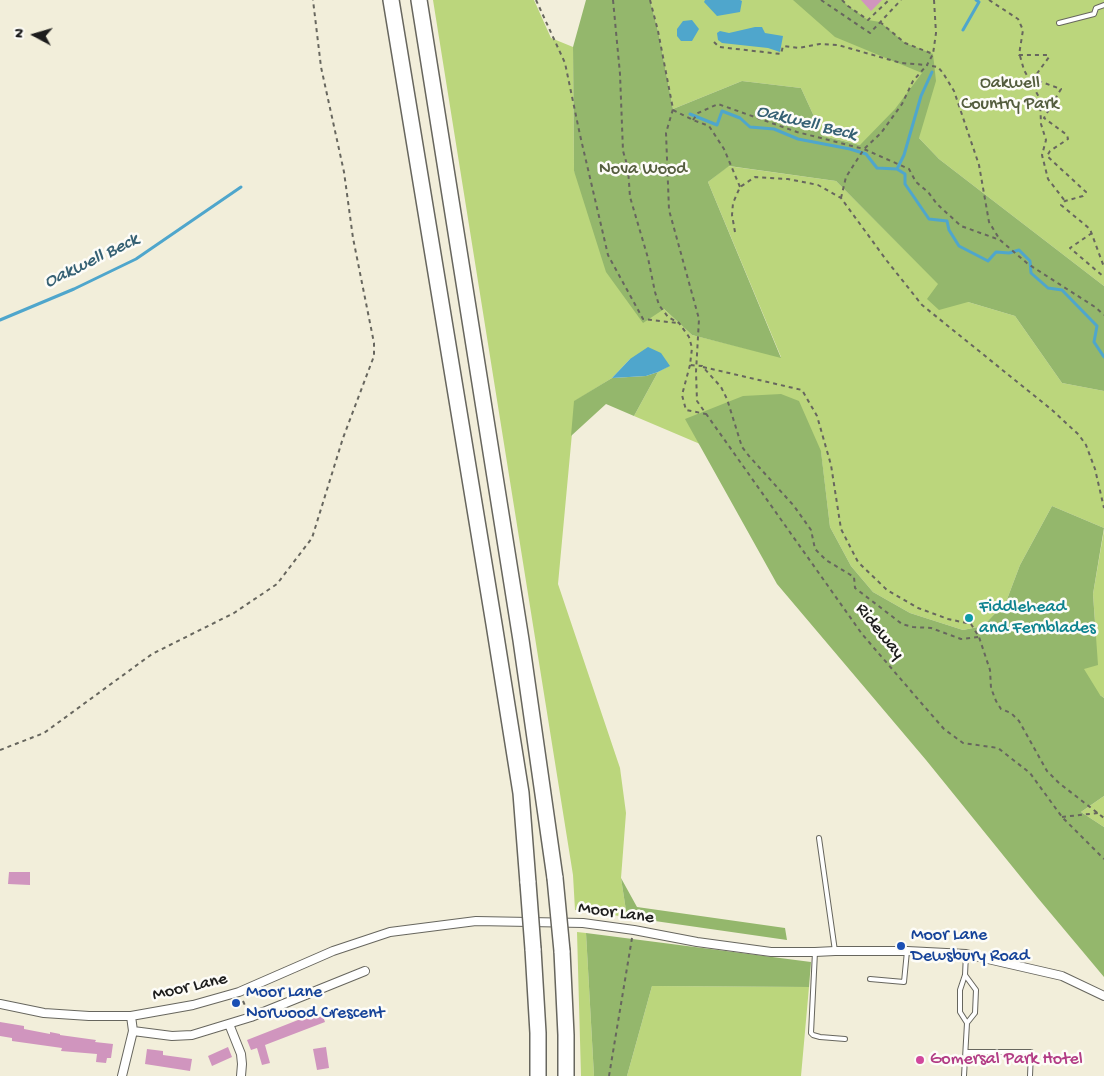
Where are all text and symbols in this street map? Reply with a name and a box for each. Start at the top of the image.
north arrow [10,10,60,60]
text: N [11,28,29,39]
park label: Oakwell Country Park [961,73,1059,116]
water label: Oakwell Beck [754,101,858,147]
park label: Nova Wood [599,159,687,181]
water label: Oakwell Beck [41,229,143,295]
place label: Fiddlehead and Fernblades [979,597,1096,640]
street label: Rideway [850,600,908,664]
marker: Fiddlehead and Fernblades [963,612,975,624]
street label: Moor Lane [577,898,655,930]
place label: Moor Lane Dewsbury Road [911,925,1029,968]
marker: Moor Lane Dewsbury Road [895,940,907,952]
street label: Moor Lane [150,969,230,1007]
place label: Moor Lane Norwood Crescent [246,982,384,1024]
marker: Moor Lane Norwood Crescent [230,997,242,1009]
place label: Gomersal Park Hotel [930,1049,1083,1071]
marker: Gomersal Park Hotel [914,1054,926,1066]

